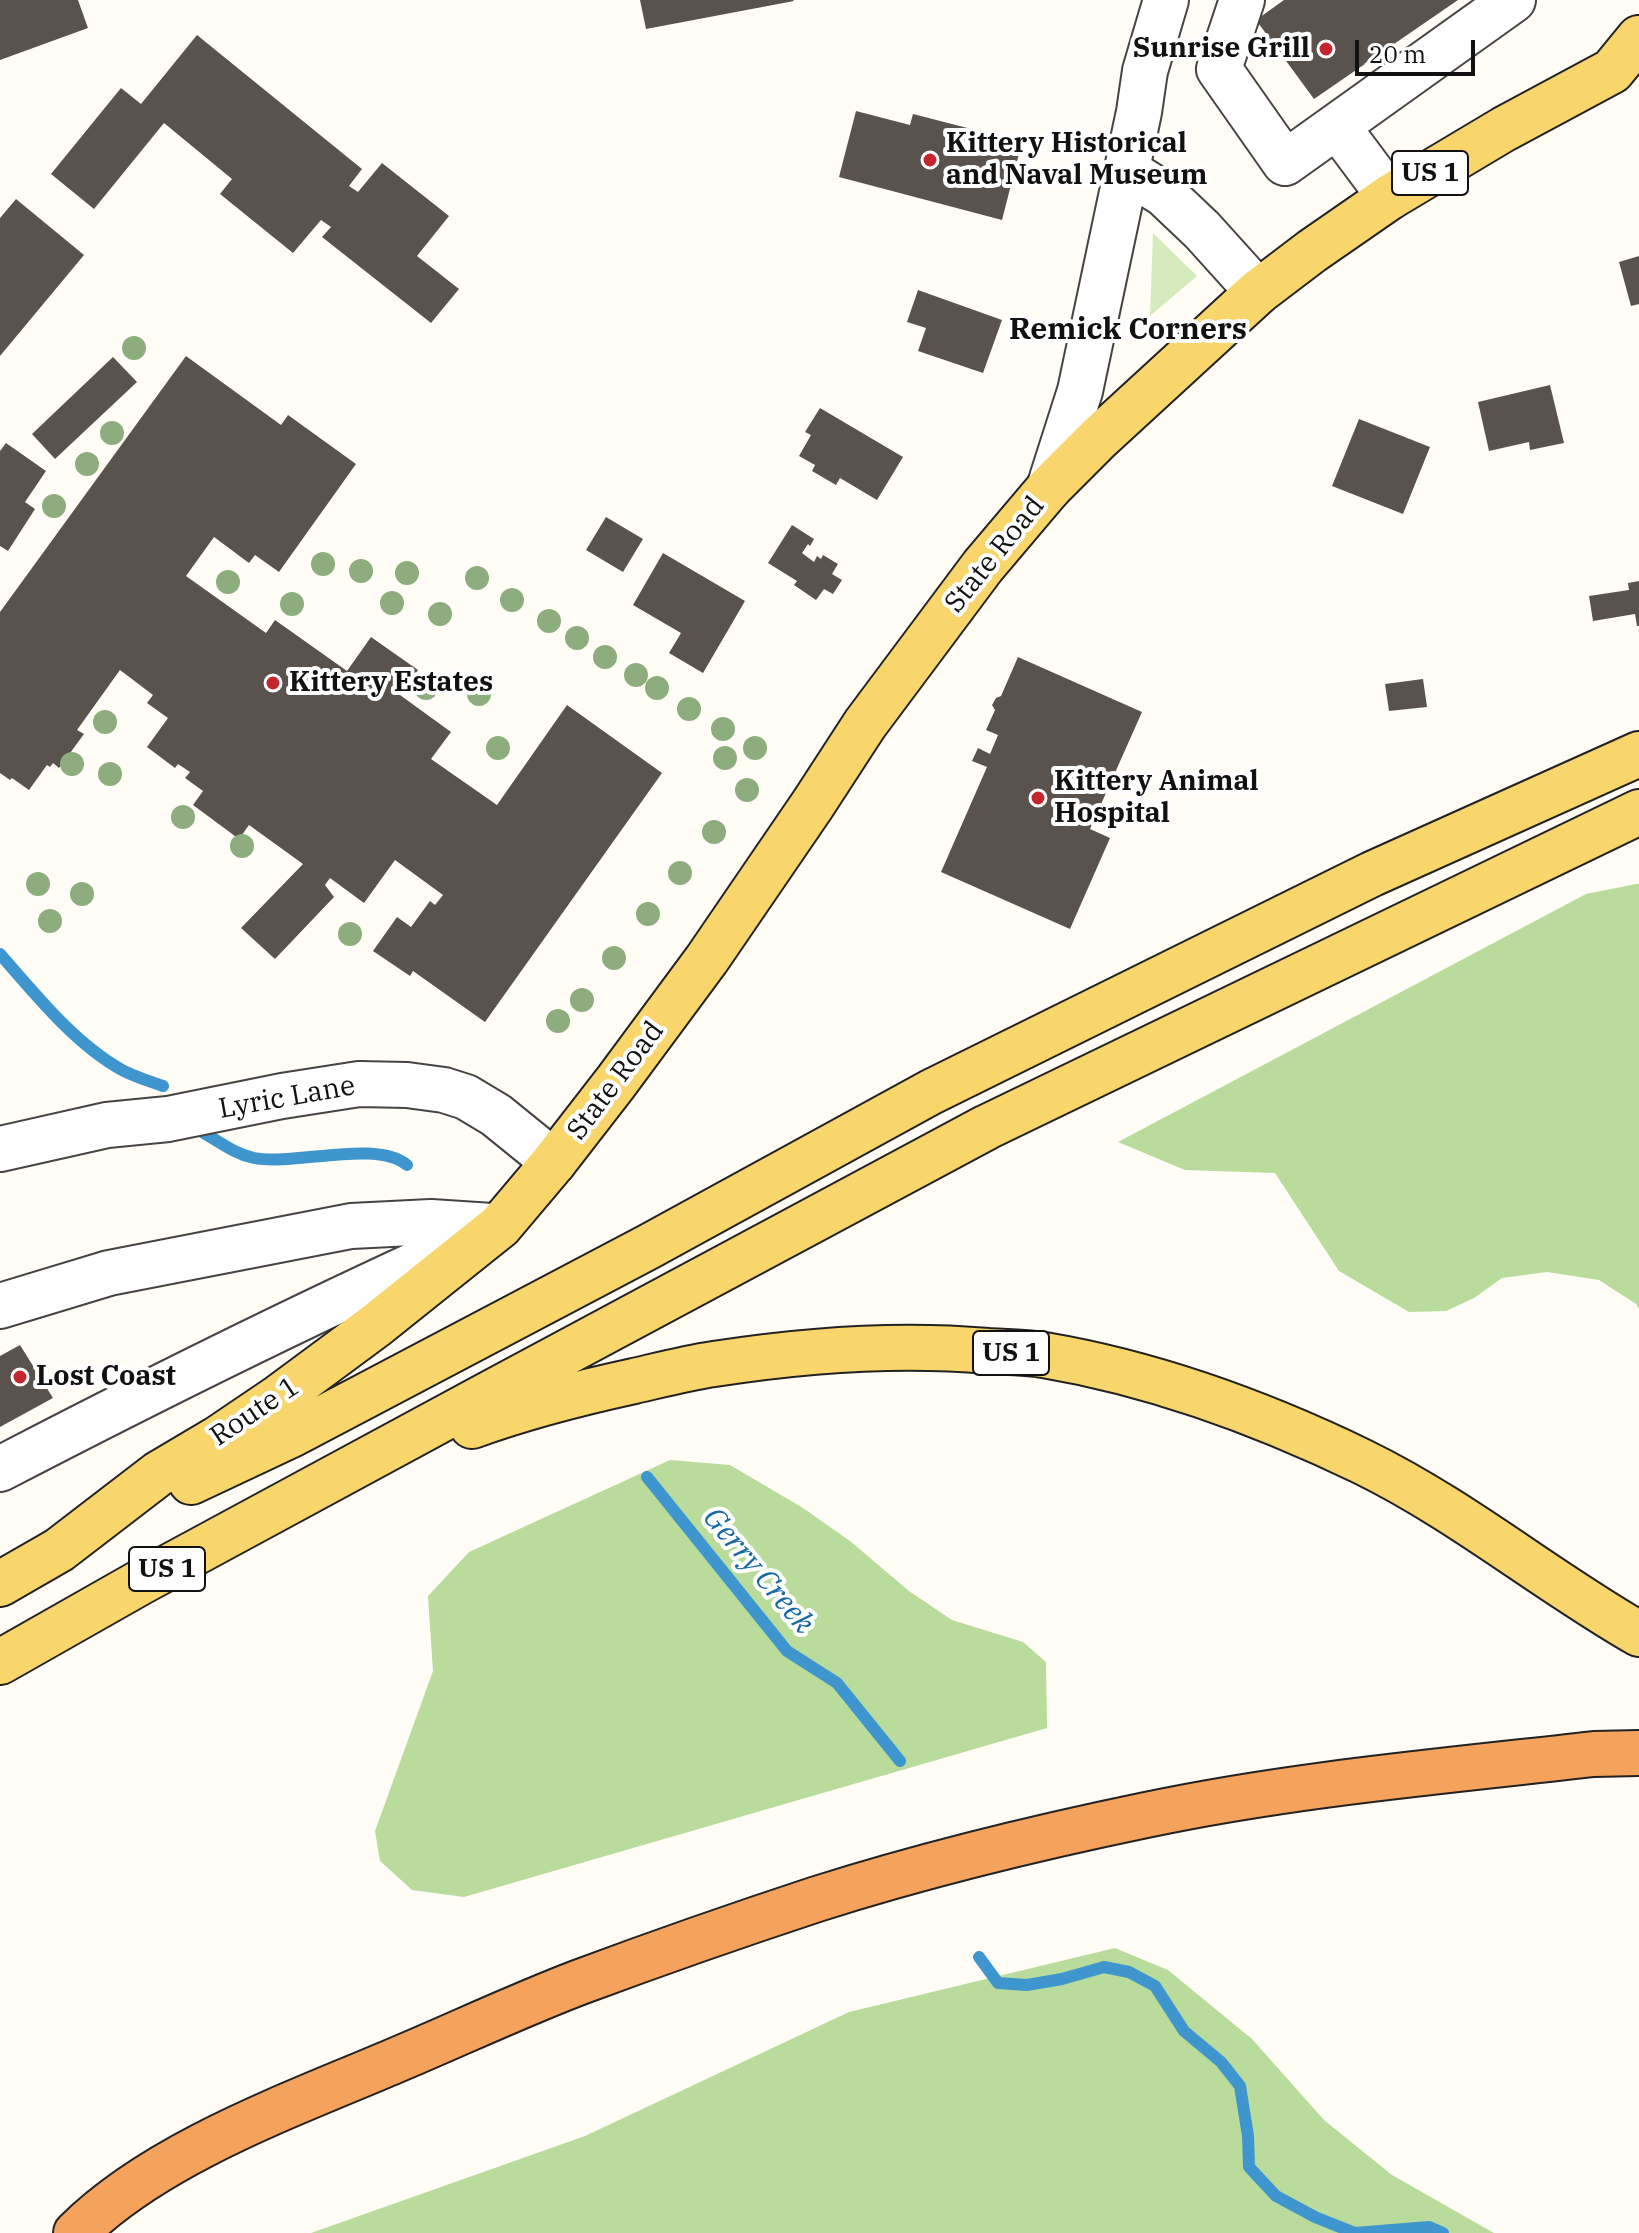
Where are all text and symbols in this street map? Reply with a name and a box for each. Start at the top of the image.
scale bar [1359,24,1479,74]
place label: Sunrise Grill [1133,32,1310,66]
text: 20 m [1369,38,1426,70]
marker: Sunrise Grill [1317,40,1335,58]
place label: Kittery Historical and Naval Museum [946,127,1208,193]
marker: Kittery Historical and Naval Museum [921,151,939,169]
road number: US 1 [1392,151,1468,195]
district label: Remick Corners [1009,312,1247,348]
street label: State Road [938,490,1052,620]
place label: Kittery Estates [289,666,493,700]
marker: Kittery Estates [264,674,282,692]
place label: Kittery Animal Hospital [1054,765,1259,831]
marker: Kittery Animal Hospital [1029,789,1047,807]
street label: State Road [561,1015,671,1147]
street label: Lyric Lane [216,1069,358,1127]
road number: US 1 [973,1331,1049,1375]
place label: Lost Coast [36,1360,176,1394]
marker: Lost Coast [11,1368,29,1386]
street label: Route 1 [204,1370,306,1454]
water label: Gerry Creek [695,1501,821,1641]
road number: US 1 [129,1547,205,1591]

